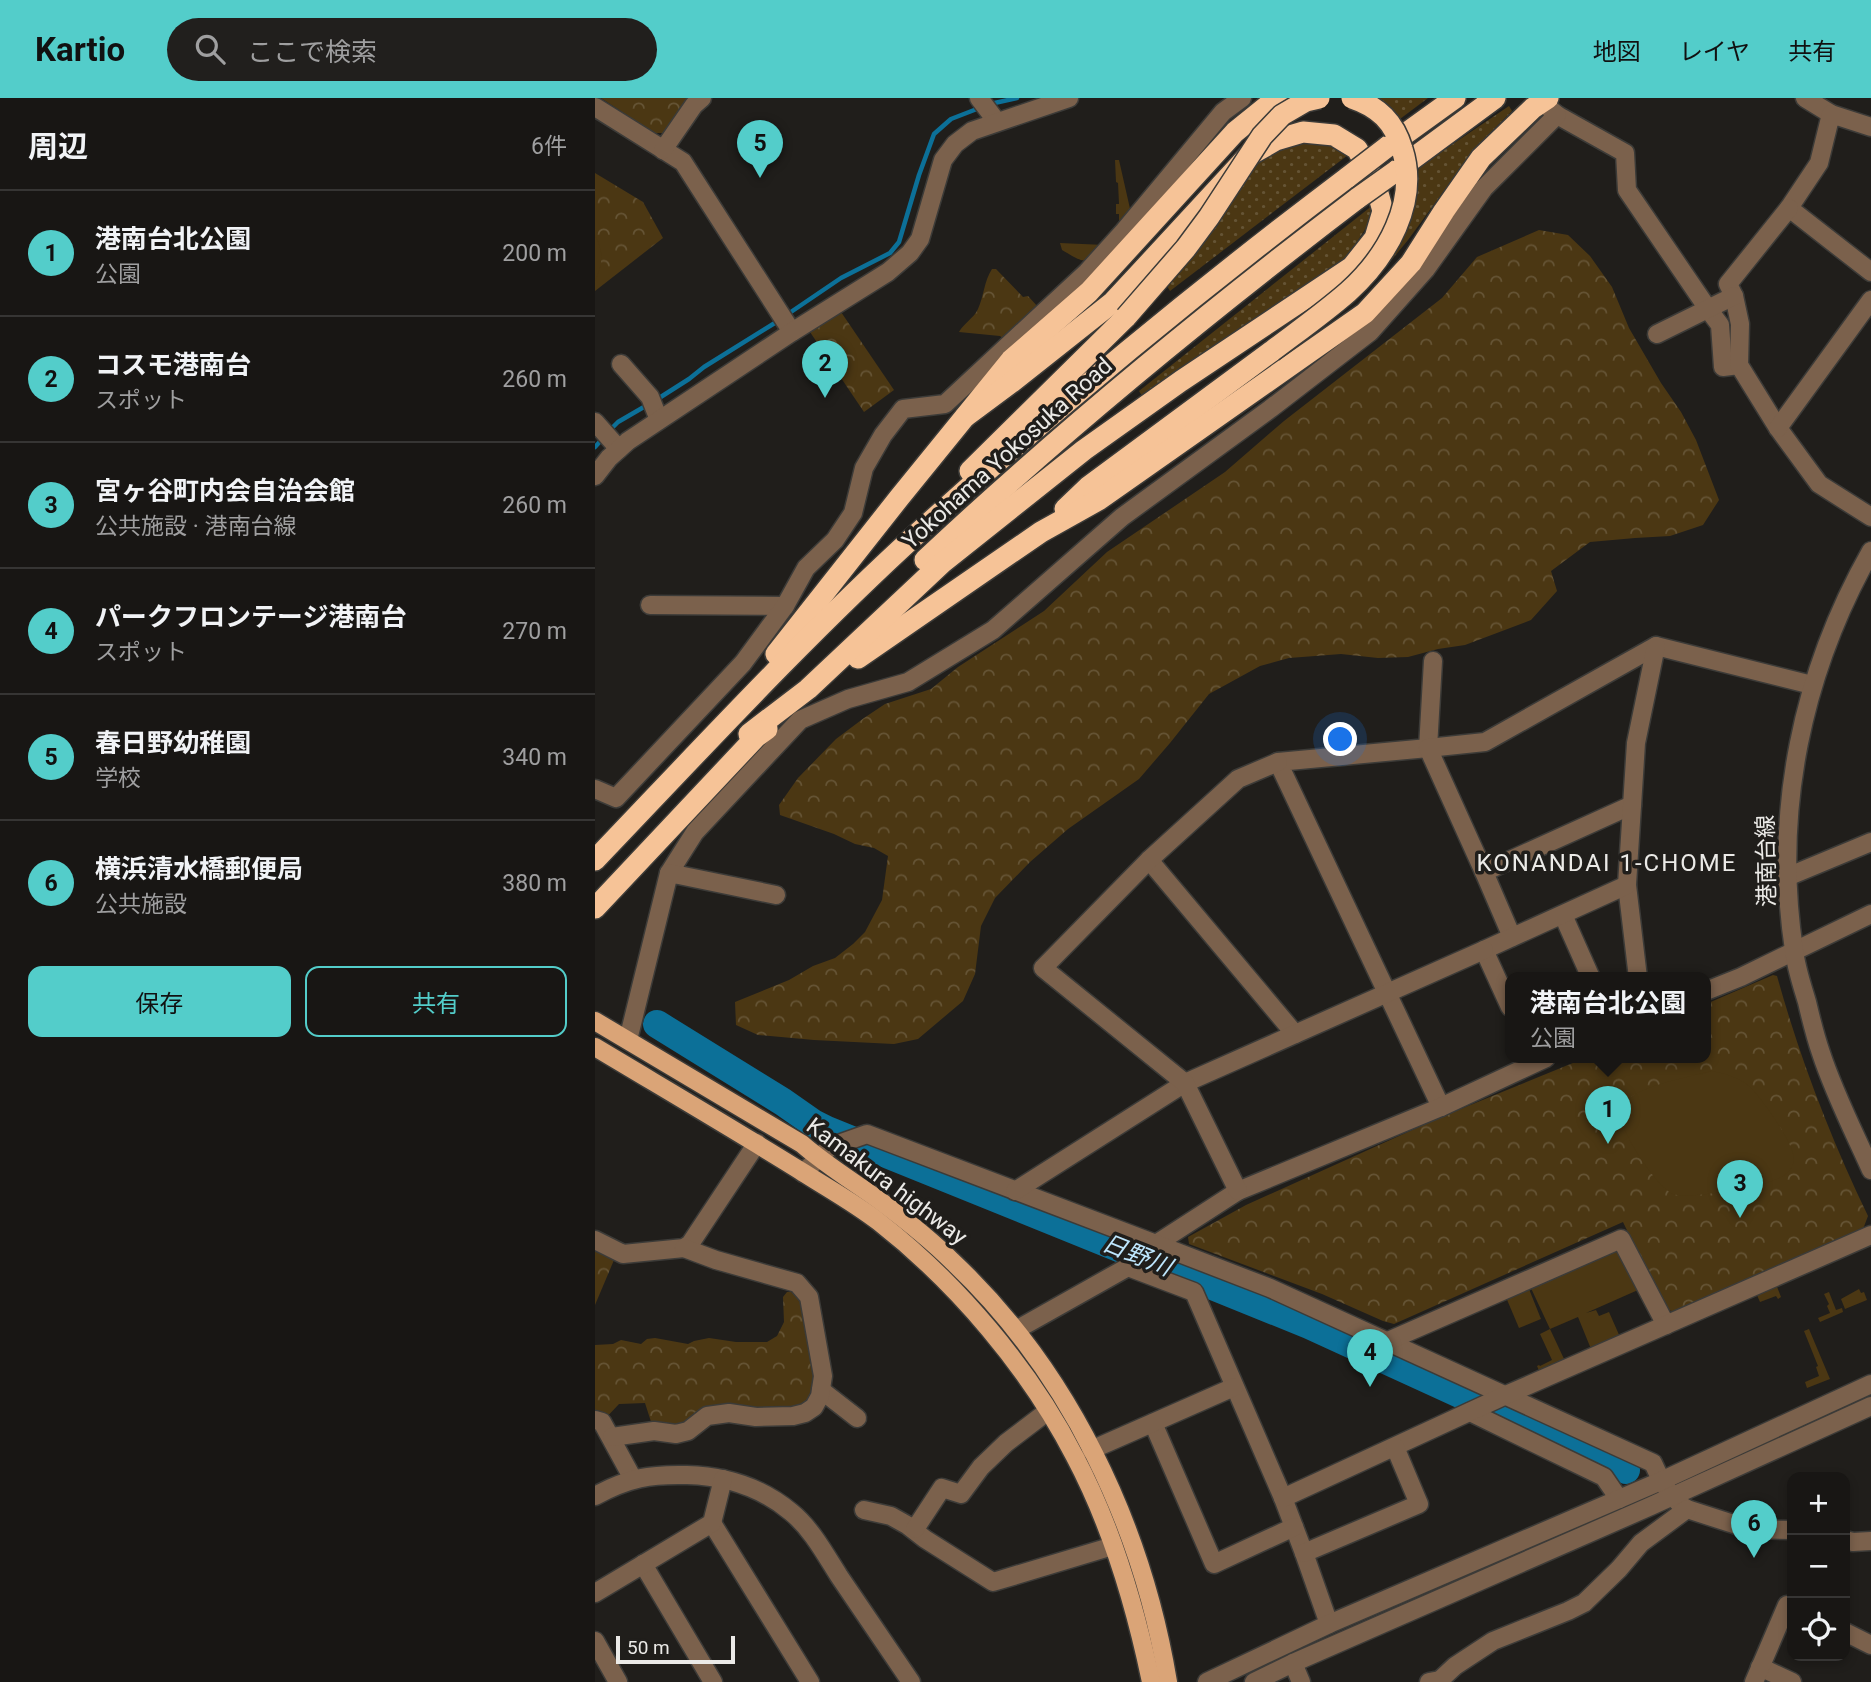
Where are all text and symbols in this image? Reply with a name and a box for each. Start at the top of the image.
search box [167,18,657,81]
text: Kartio [35,30,125,69]
icon: search [191,30,229,68]
text: ここで検索 [247,37,377,67]
text: 地図 [1593,38,1641,66]
text: レイヤ [1679,38,1750,66]
text: 共有 [1788,38,1836,66]
pin: 5 [737,120,783,178]
text: 周辺 [28,129,88,164]
text: 6件 [531,133,567,160]
text: 港南台北公園 [95,224,251,254]
text: 1 [44,240,58,267]
text: 200 m [502,240,567,267]
text: 公園 [95,261,141,288]
pin: 2 [802,340,848,398]
text: コスモ港南台 [95,350,251,380]
street label: Yokohama Yokosuka Road [897,352,1118,555]
text: 2 [44,366,58,393]
text: 260 m [502,366,567,393]
text: スポット [95,387,187,414]
text: 宮ヶ谷町内会自治会館 [95,476,355,506]
text: 3 [44,492,58,519]
text: 260 m [502,492,567,519]
text: 公共施設 · 港南台線 [95,513,296,540]
text: パークフロンテージ港南台 [95,602,406,632]
text: 4 [44,618,58,645]
text: 270 m [502,618,567,645]
text: スポット [95,639,187,666]
your location [1323,722,1357,756]
text: 春日野幼稚園 [95,728,251,758]
text: 5 [44,744,58,771]
text: 340 m [502,744,567,771]
text: 学校 [95,765,141,792]
street label: 港南台線 [1752,815,1781,907]
district label: KONANDAI 1-CHOME [1477,849,1737,877]
text: 横浜清水橋郵便局 [95,854,303,884]
text: 6 [44,870,58,897]
text: 380 m [502,870,567,897]
text: 公共施設 [95,891,187,918]
button: 保存 [28,966,291,1037]
button: 共有 [305,966,567,1037]
popup [1505,972,1711,1063]
text: 港南台北公園 [1530,988,1686,1018]
text: 公園 [1530,1025,1576,1052]
pin: 1 [1585,1086,1631,1144]
street label: Kamakura highway [801,1112,972,1251]
pin: 3 [1717,1160,1763,1218]
water label: 日野川 [1098,1229,1178,1283]
pin: 4 [1347,1329,1393,1387]
map controls [1787,1472,1850,1661]
button: + [1787,1472,1850,1535]
pin: 6 [1731,1500,1777,1558]
button: − [1787,1535,1850,1598]
button: locate [1787,1598,1850,1661]
scale bar [616,1633,735,1665]
text: 50 m [627,1636,670,1659]

